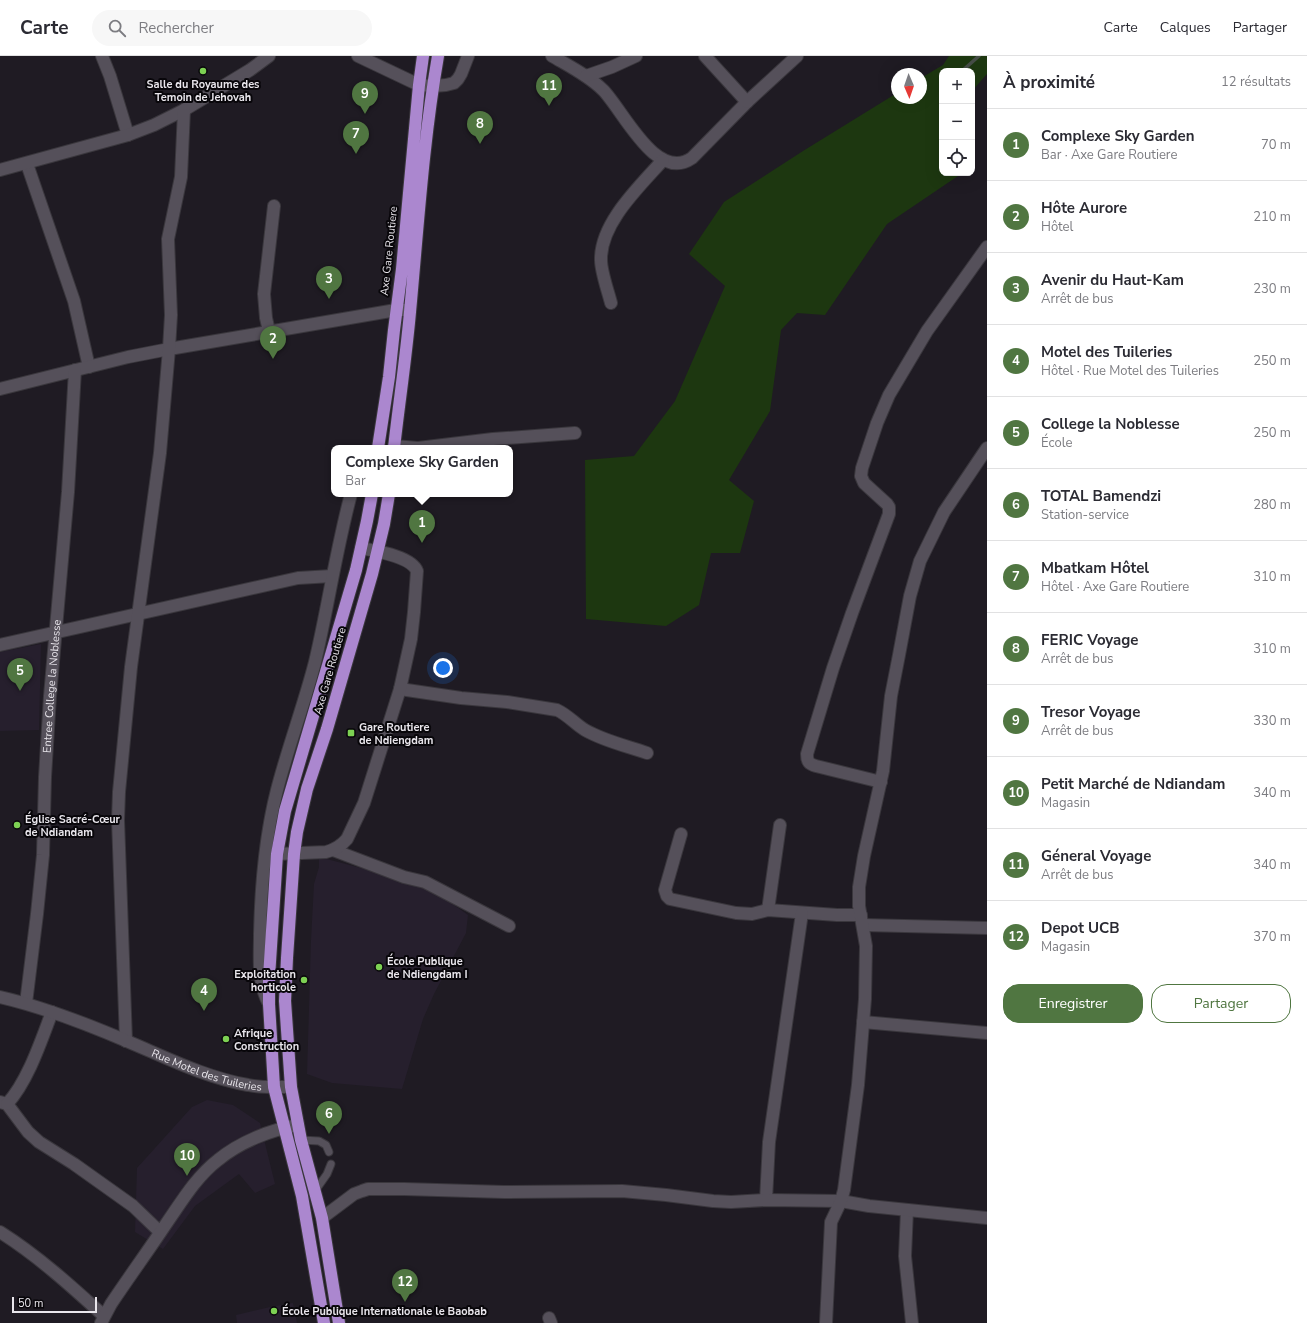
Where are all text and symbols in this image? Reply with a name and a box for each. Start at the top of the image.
search box [92,10,372,46]
text: Carte [20,15,68,41]
icon: search [106,17,128,39]
text: Rechercher [138,18,214,38]
text: Carte [1104,18,1138,37]
text: Calques [1160,18,1211,37]
text: Partager [1233,18,1287,37]
marker: Salle du Royaume des Temoin de Jehovah [198,66,208,76]
north arrow [891,68,927,104]
map controls [939,68,975,176]
button: + [939,68,975,104]
text: À proximité [1003,71,1095,94]
pin: 11 [536,73,562,106]
text: 12 résultats [1221,73,1291,91]
place label: Salle du Royaume des Temoin de Jehovah [147,77,260,105]
pin: 9 [352,81,378,114]
button: − [939,104,975,140]
pin: 8 [467,111,493,144]
pin: 7 [343,121,369,154]
text: Complexe Sky Garden [1041,126,1195,146]
text: 1 [1012,136,1020,154]
text: 70 m [1261,136,1291,154]
button: locate [939,140,975,176]
text: Bar · Axe Gare Routiere [1041,146,1177,164]
text: Hôte Aurore [1041,198,1127,218]
street label: Axe Gare Routiere [377,205,401,297]
text: 2 [1012,208,1020,226]
text: 210 m [1253,208,1291,226]
text: Hôtel [1041,218,1073,236]
pin: 3 [316,266,342,299]
text: Avenir du Haut-Kam [1041,270,1184,290]
text: 3 [1012,280,1020,298]
text: 230 m [1253,280,1291,298]
text: Arrêt de bus [1041,290,1113,308]
pin: 2 [260,326,286,359]
text: Motel des Tuileries [1041,342,1172,362]
text: 4 [1012,352,1020,370]
text: 250 m [1253,352,1291,370]
text: Hôtel · Rue Motel des Tuileries [1041,362,1219,380]
text: College la Noblesse [1041,414,1180,434]
text: 5 [1012,424,1020,442]
text: 250 m [1253,424,1291,442]
text: École [1041,434,1072,452]
popup [331,445,513,497]
text: Complexe Sky Garden [345,452,499,472]
text: Bar [345,472,366,490]
text: TOTAL Bamendzi [1041,486,1161,506]
text: 6 [1012,496,1020,514]
text: 280 m [1253,496,1291,514]
text: Station-service [1041,506,1129,524]
pin: 1 [409,510,435,543]
text: Mbatkam Hôtel [1041,558,1149,578]
text: 7 [1012,568,1020,586]
text: 310 m [1253,568,1291,586]
text: Hôtel · Axe Gare Routiere [1041,578,1189,596]
street label: Entree College la Noblesse [39,619,64,753]
street label: Axe Gare Routiere [310,626,350,716]
text: FERIC Voyage [1041,630,1139,650]
text: 8 [1012,640,1020,658]
text: 310 m [1253,640,1291,658]
text: Arrêt de bus [1041,650,1113,668]
pin: 5 [7,658,33,691]
your location [433,658,453,678]
text: Tresor Voyage [1041,702,1140,722]
text: 9 [1012,712,1020,730]
text: 330 m [1253,712,1291,730]
place label: Gare Routiere de Ndiengdam [359,720,433,748]
text: Arrêt de bus [1041,722,1113,740]
marker: Gare Routiere de Ndiengdam [346,728,356,738]
text: Petit Marché de Ndiandam [1041,774,1226,794]
text: 10 [1008,784,1024,802]
text: 340 m [1253,784,1291,802]
text: Magasin [1041,794,1090,812]
place label: Église Sacré-Cœur de Ndiandam [25,811,121,840]
marker: Église Sacré-Cœur de Ndiandam [12,820,22,830]
text: Géneral Voyage [1041,846,1151,866]
text: 11 [1008,856,1024,874]
text: 340 m [1253,856,1291,874]
text: Arrêt de bus [1041,866,1113,884]
text: Depot UCB [1041,918,1120,938]
text: 12 [1008,928,1024,946]
text: 370 m [1253,928,1291,946]
text: Magasin [1041,938,1090,956]
place label: École Publique de Ndiengdam I [387,953,468,982]
marker: École Publique de Ndiengdam I [374,962,384,972]
place label: Exploitation horticole [234,967,296,995]
marker: Exploitation horticole [299,975,309,985]
pin: 4 [191,978,217,1011]
button: Enregistrer [1003,984,1143,1023]
button: Partager [1151,984,1291,1023]
place label: Afrique Construction [234,1026,299,1054]
marker: Afrique Construction [221,1034,231,1044]
street label: Rue Motel des Tuileries [149,1045,262,1094]
pin: 6 [316,1101,342,1134]
pin: 10 [174,1143,200,1176]
pin: 12 [392,1269,418,1302]
scale bar [12,1295,97,1314]
text: 50 m [18,1296,43,1311]
place label: École Publique Internationale le Baobab [282,1303,487,1319]
marker: École Publique Internationale le Baobab [269,1306,279,1316]

